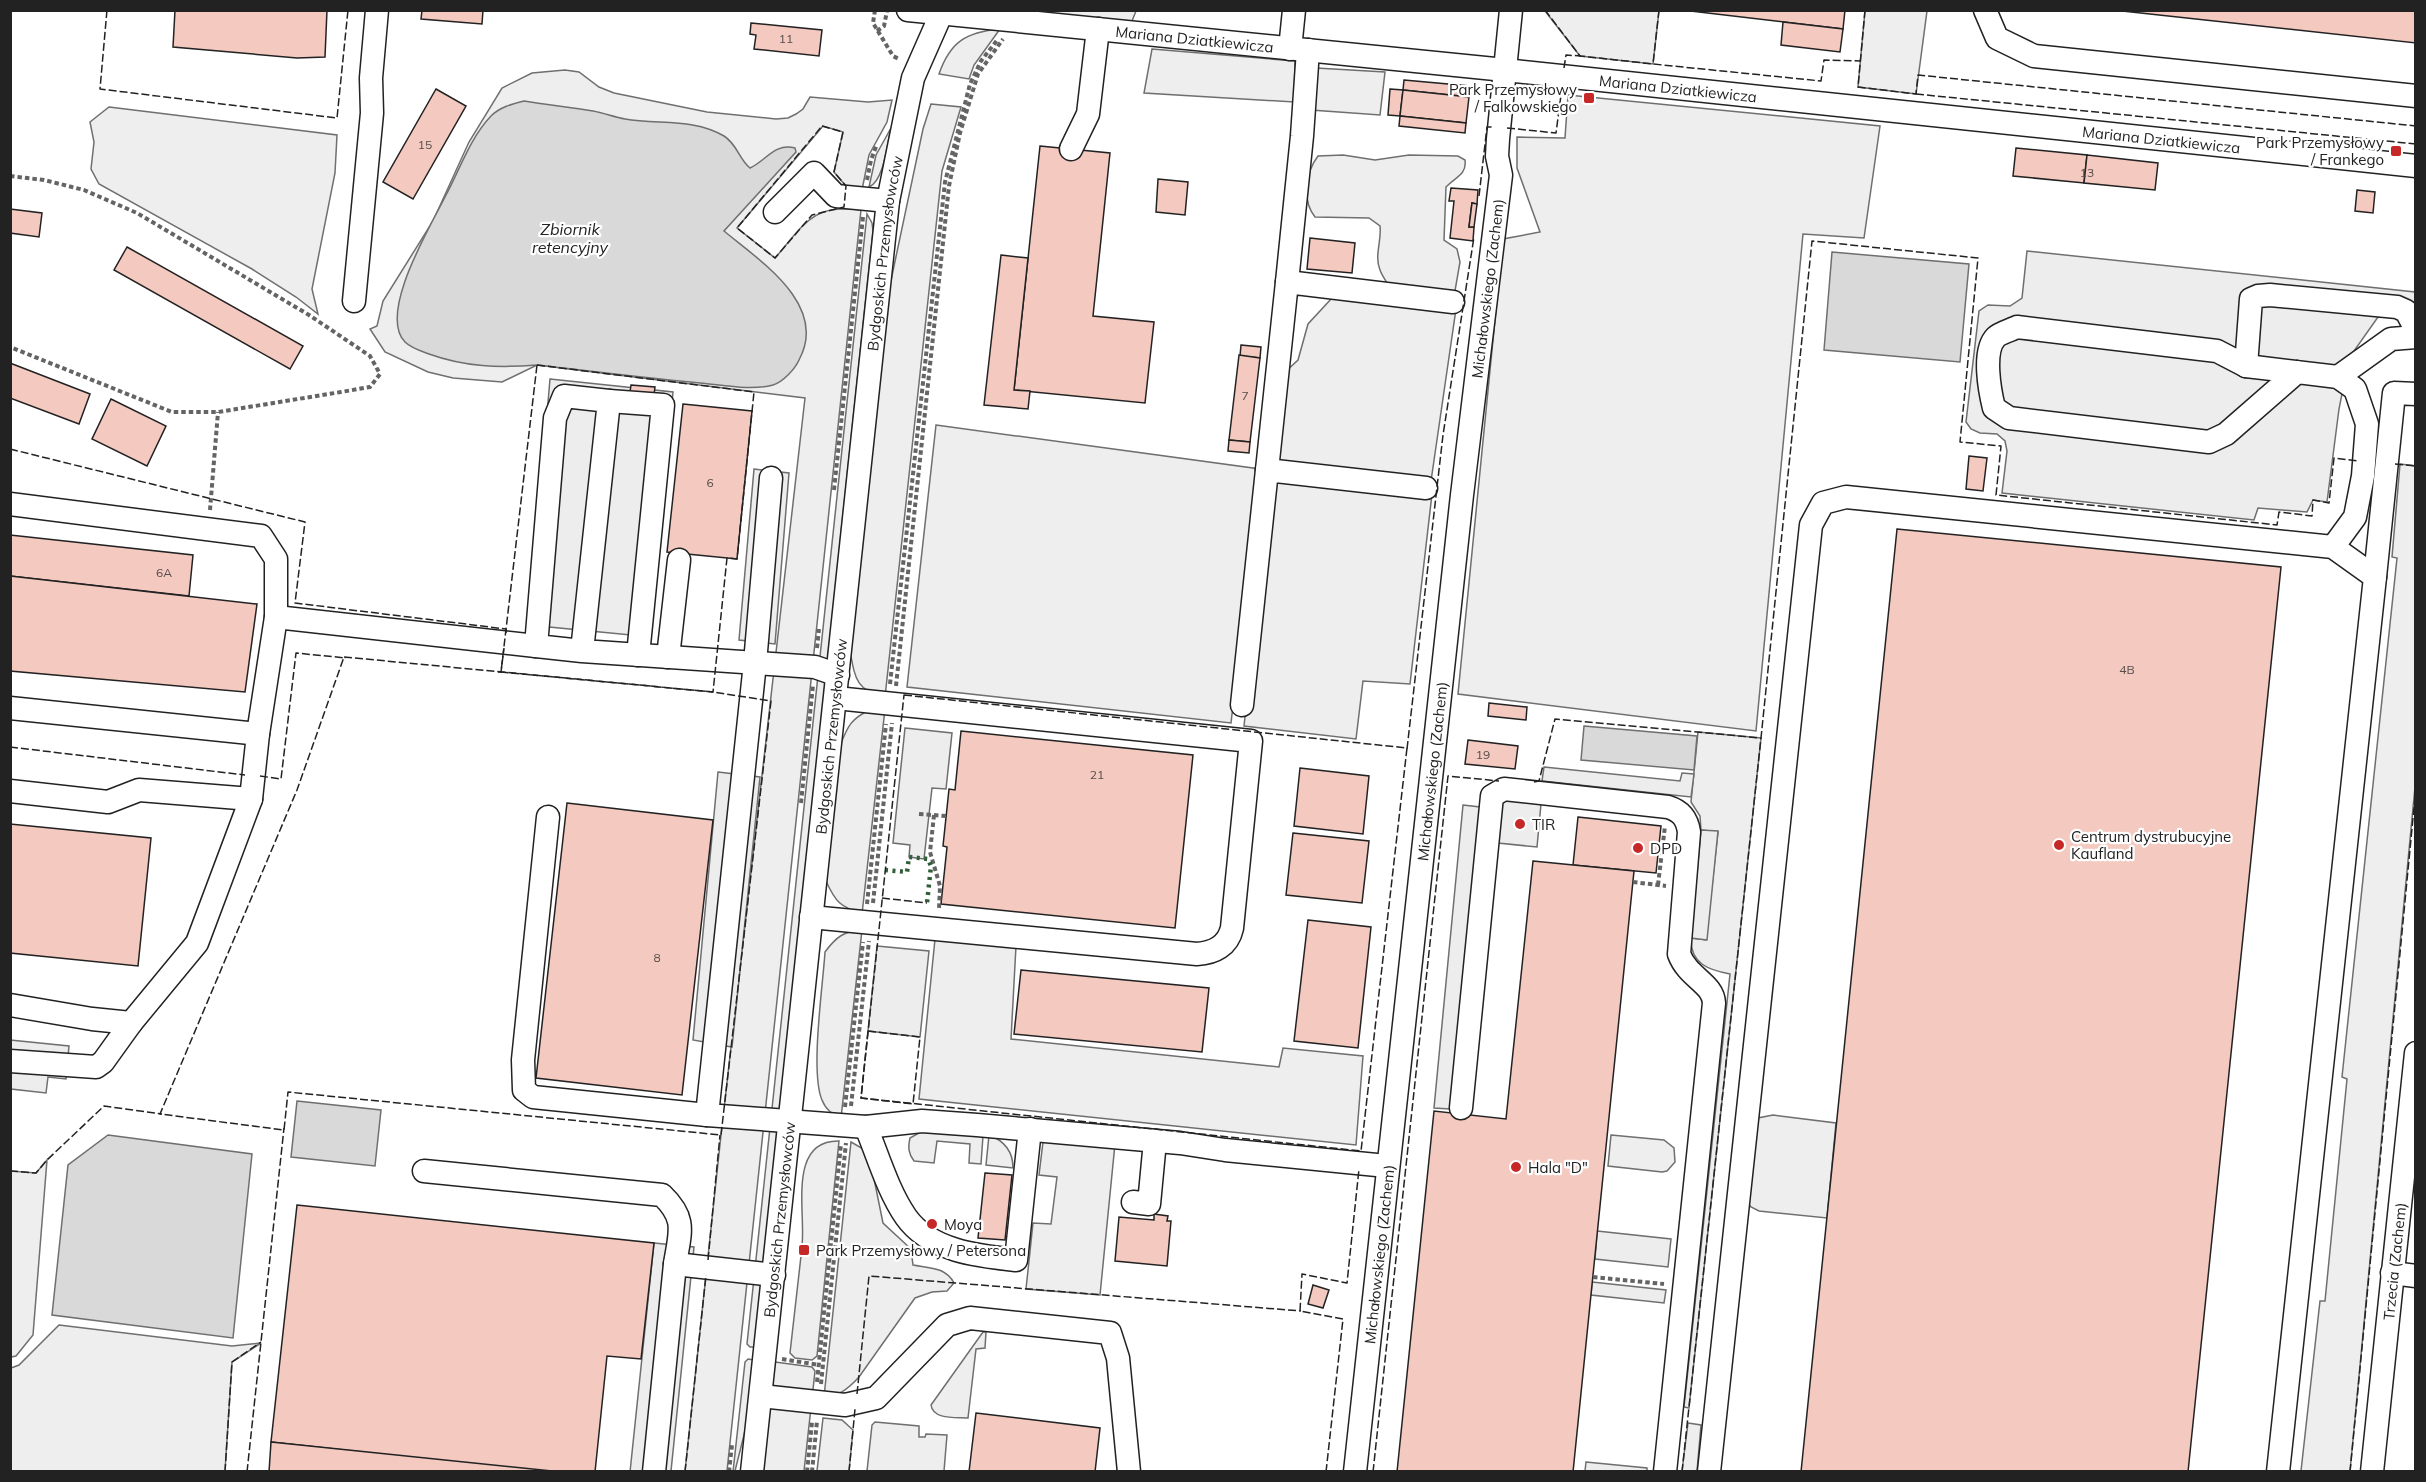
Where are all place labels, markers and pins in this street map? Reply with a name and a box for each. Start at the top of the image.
place label: Park Przemysłowy / Falkowskiego [1449,80,1577,116]
marker: Park Przemysłowy / Falkowskiego [1582,91,1596,105]
place label: Park Przemysłowy / Frankego [2256,133,2384,169]
marker: Park Przemysłowy / Frankego [2389,144,2403,158]
place label: TIR [1532,815,1555,834]
marker: TIR [1513,817,1527,831]
place label: Centrum dystrubucyjne Kaufland [2071,827,2231,863]
marker: Centrum dystrubucyjne Kaufland [2052,838,2066,852]
place label: DPD [1650,839,1682,858]
marker: DPD [1631,841,1645,855]
place label: Hala "D" [1528,1158,1588,1177]
marker: Hala "D" [1509,1160,1523,1174]
place label: Moya [944,1215,982,1234]
marker: Moya [925,1217,939,1231]
place label: Park Przemysłowy / Petersona [816,1241,1026,1260]
marker: Park Przemysłowy / Petersona [797,1243,811,1257]

